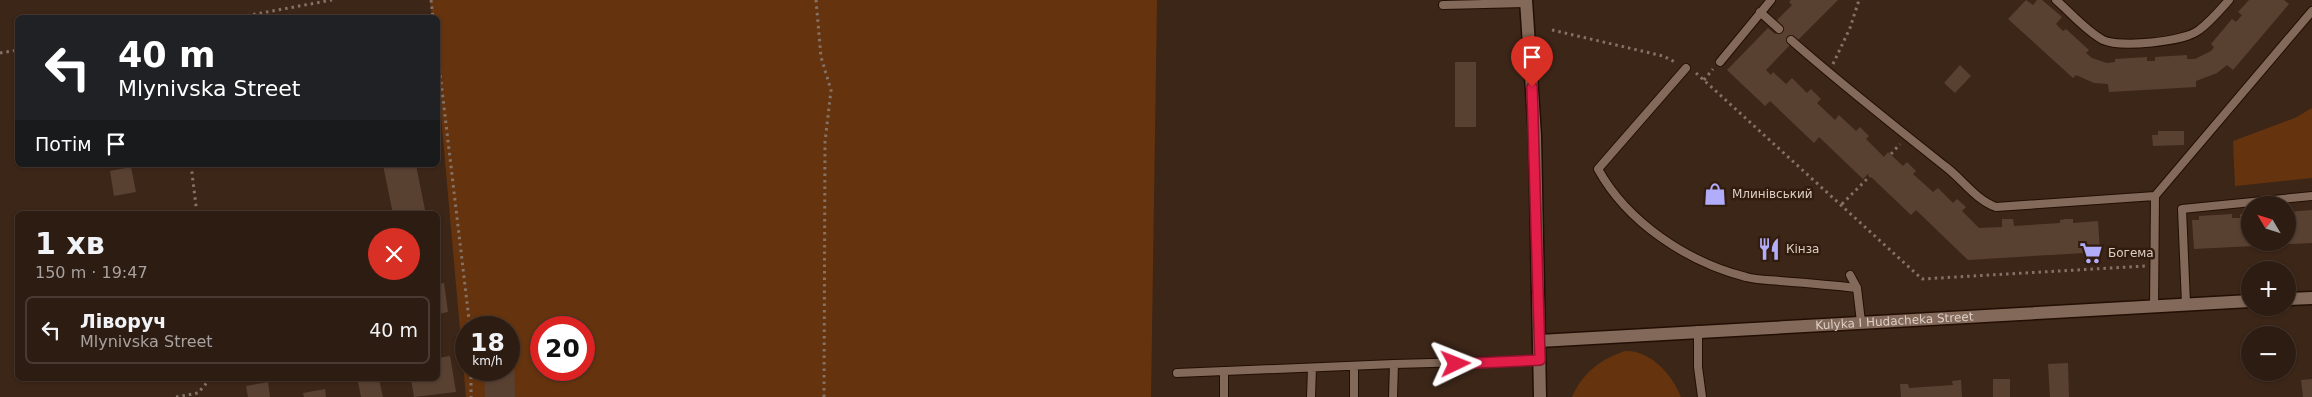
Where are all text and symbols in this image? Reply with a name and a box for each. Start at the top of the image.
icon: left [35,35,100,100]
text: 40 m [118,35,215,75]
pin [1511,36,1553,87]
icon: arrive [1518,43,1546,71]
text: Mlynivska Street [118,76,300,101]
icon: arrive [102,130,130,158]
text: Потім [35,133,92,155]
shop icon: Млинівський [1702,181,1728,207]
place label: Млинівський [1732,187,1813,201]
north arrow [2241,196,2296,251]
map controls [2241,196,2296,381]
text: 1 хв [35,226,105,261]
button: close [368,228,420,280]
restaurant icon: Кінза [1756,236,1782,262]
supermarket icon: Богема [2078,240,2104,266]
place label: Кінза [1786,242,1819,256]
place label: Богема [2108,246,2154,260]
button: + [2241,261,2296,316]
text: 150 m · 19:47 [35,263,148,282]
text: Ліворуч [80,310,166,332]
street label: Kulyka I Hudacheka Street [1815,310,1974,332]
icon: left [37,316,65,344]
speed limit sign: 20 [530,316,595,381]
text: 40 m [369,319,418,341]
button: − [2241,326,2296,381]
text: 18 [470,328,505,357]
text: Mlynivska Street [80,332,213,351]
position arrow [1429,337,1481,389]
text: km/h [472,354,503,368]

